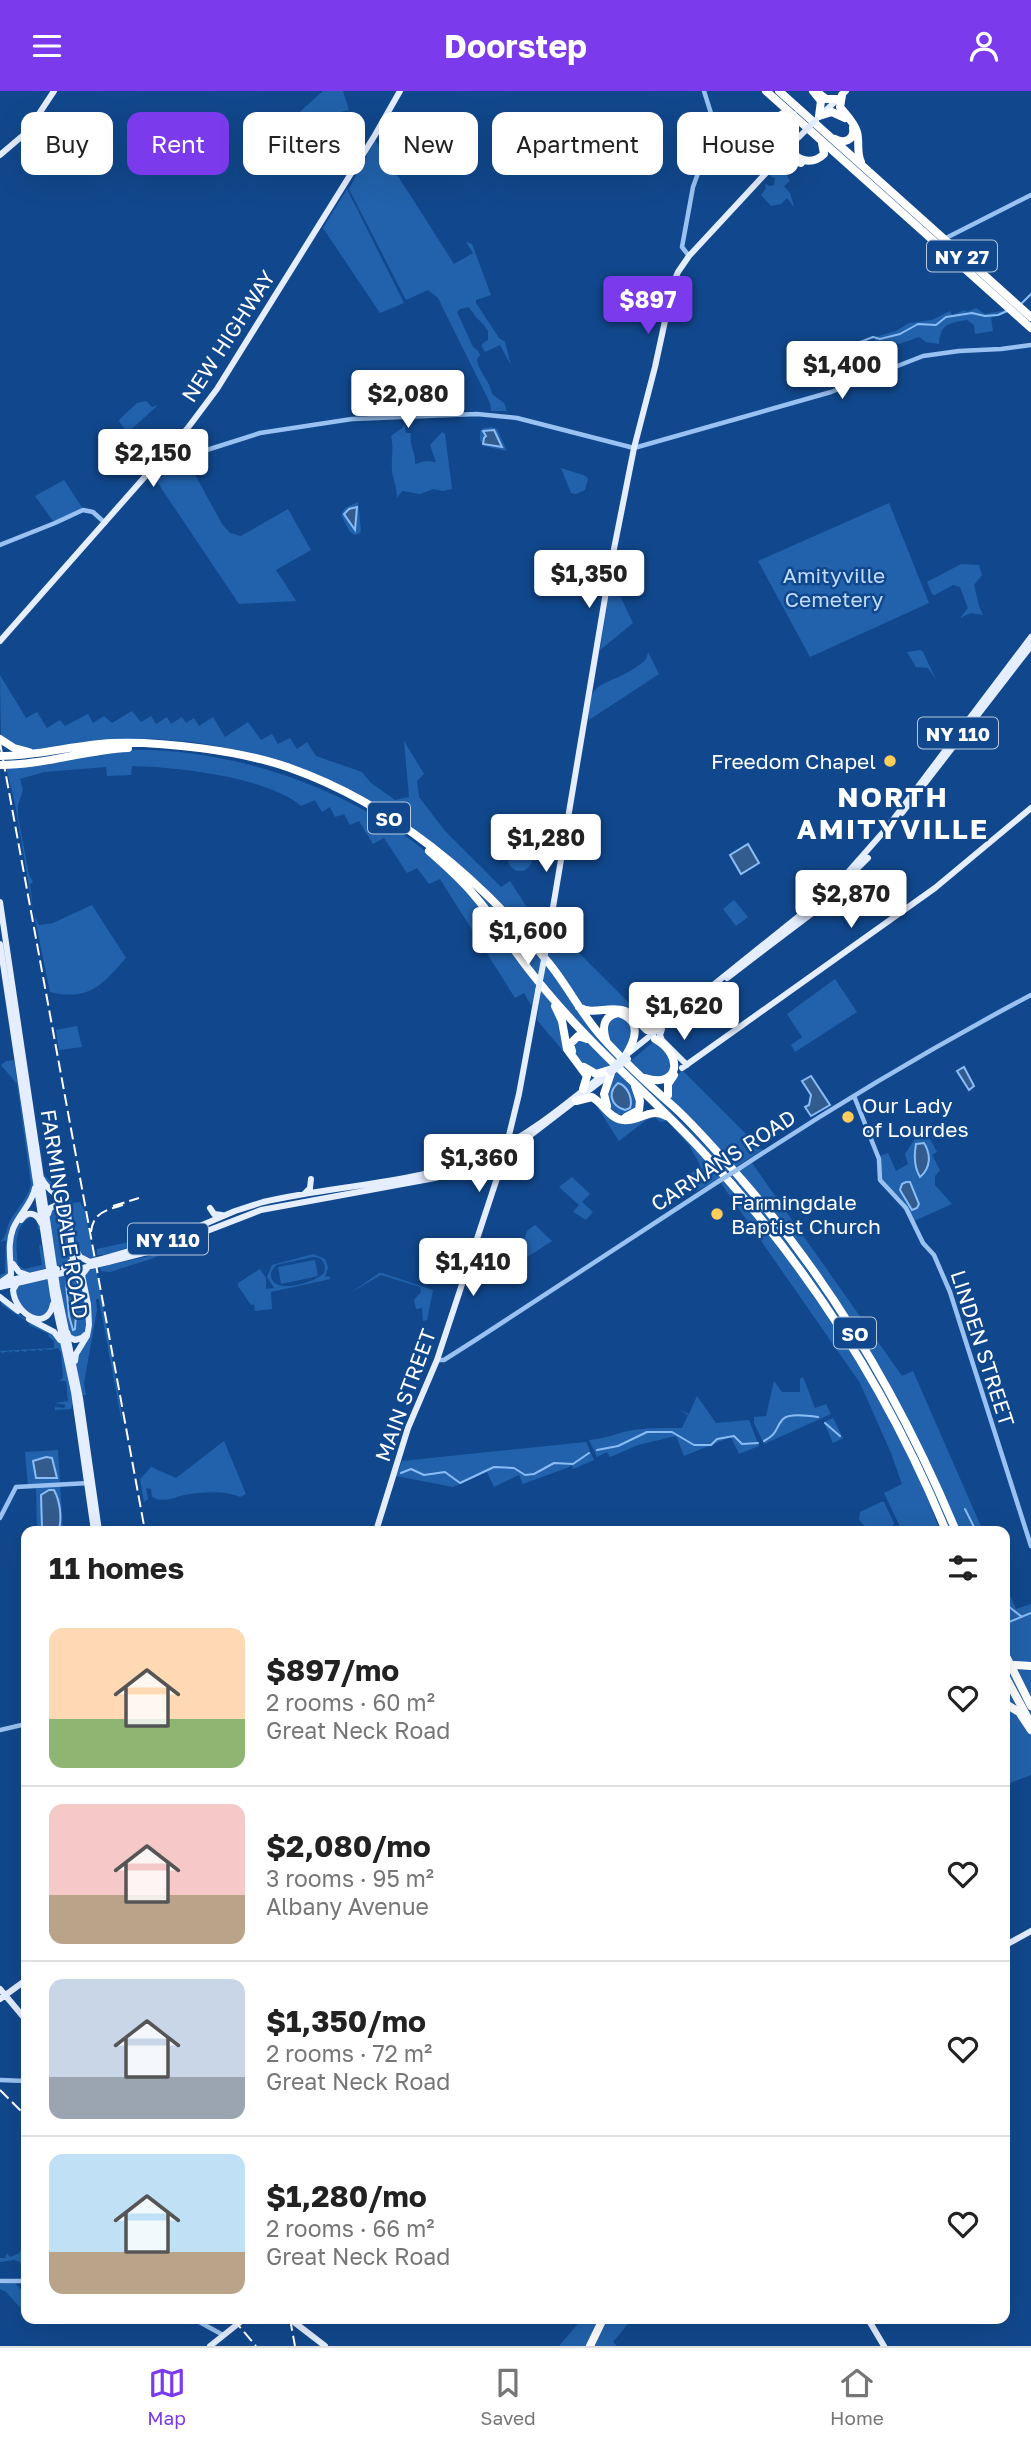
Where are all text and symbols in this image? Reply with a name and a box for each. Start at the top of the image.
icon: menu [28,27,66,65]
text: Doorstep [444,27,587,65]
icon: person [965,27,1003,65]
chip: Buy [21,112,113,175]
chip: Rent [127,112,229,175]
chip: Filters [243,112,365,175]
chip: New [379,112,478,175]
chip: Apartment [492,112,663,175]
chip: House [677,112,799,175]
road number: NY 27 [927,241,997,272]
street label: NEW HIGHWAY [176,265,281,407]
pin: $897 [607,277,689,336]
text: $897 [619,285,677,313]
pin: $1,400 [785,341,899,401]
text: $1,400 [803,350,881,378]
pin: $2,080 [351,371,465,430]
text: $2,080 [367,379,449,407]
pin: $2,150 [96,429,210,489]
text: $2,150 [114,438,192,466]
pin: $1,350 [532,551,646,610]
text: $1,350 [550,559,628,587]
park label: Amityville Cemetery [783,562,885,612]
road number: NY 110 [918,717,998,748]
place label: Freedom Chapel [711,748,876,774]
marker: Freedom Chapel [882,753,898,769]
district label: NORTH AMITYVILLE [797,780,989,845]
road number: SO [368,803,410,833]
pin: $1,280 [489,815,603,874]
text: $1,280 [507,823,585,851]
pin: $2,870 [794,871,908,930]
text: $2,870 [811,879,891,907]
pin: $1,600 [471,907,585,967]
text: $1,600 [488,916,568,944]
pin: $1,620 [627,983,741,1042]
text: $1,620 [645,991,723,1019]
place label: Our Lady of Lourdes [862,1092,969,1142]
street label: CARMANS ROAD [646,1104,800,1216]
street label: FARMINGDALE ROAD [36,1107,94,1321]
marker: Our Lady of Lourdes [840,1109,856,1125]
pin: $1,360 [422,1135,536,1194]
text: $1,360 [440,1143,518,1171]
place label: Farmingdale Baptist Church [731,1189,881,1239]
marker: Farmingdale Baptist Church [709,1206,725,1222]
road number: NY 110 [128,1223,208,1255]
pin: $1,410 [416,1239,530,1298]
text: $1,410 [435,1247,511,1275]
street label: LINDEN STREET [946,1267,1020,1429]
road number: SO [834,1317,876,1349]
street label: MAIN STREET [369,1325,441,1465]
icon: filters [944,1549,982,1587]
text: 11 homes [49,1550,184,1586]
text: $897/mo [266,1652,399,1688]
icon: home [105,1656,189,1740]
icon: heart [944,1679,982,1717]
text: 2 rooms · 60 m² [266,1688,435,1716]
text: Great Neck Road [266,1716,450,1744]
text: $2,080/mo [266,1828,431,1864]
icon: home [105,1832,189,1916]
icon: heart [944,1855,982,1893]
text: 3 rooms · 95 m² [266,1864,434,1892]
text: Albany Avenue [266,1892,429,1920]
text: $1,350/mo [266,2003,426,2039]
icon: home [105,2007,189,2091]
icon: heart [944,2030,982,2068]
text: 2 rooms · 72 m² [266,2039,432,2067]
text: Great Neck Road [266,2067,450,2095]
text: $1,280/mo [266,2178,427,2214]
icon: home [105,2182,189,2266]
icon: heart [944,2205,982,2243]
text: 2 rooms · 66 m² [266,2214,435,2242]
text: Great Neck Road [266,2242,450,2270]
tab: Map [147,2364,186,2429]
tab: Saved [480,2364,536,2429]
tab: Home [830,2364,884,2429]

